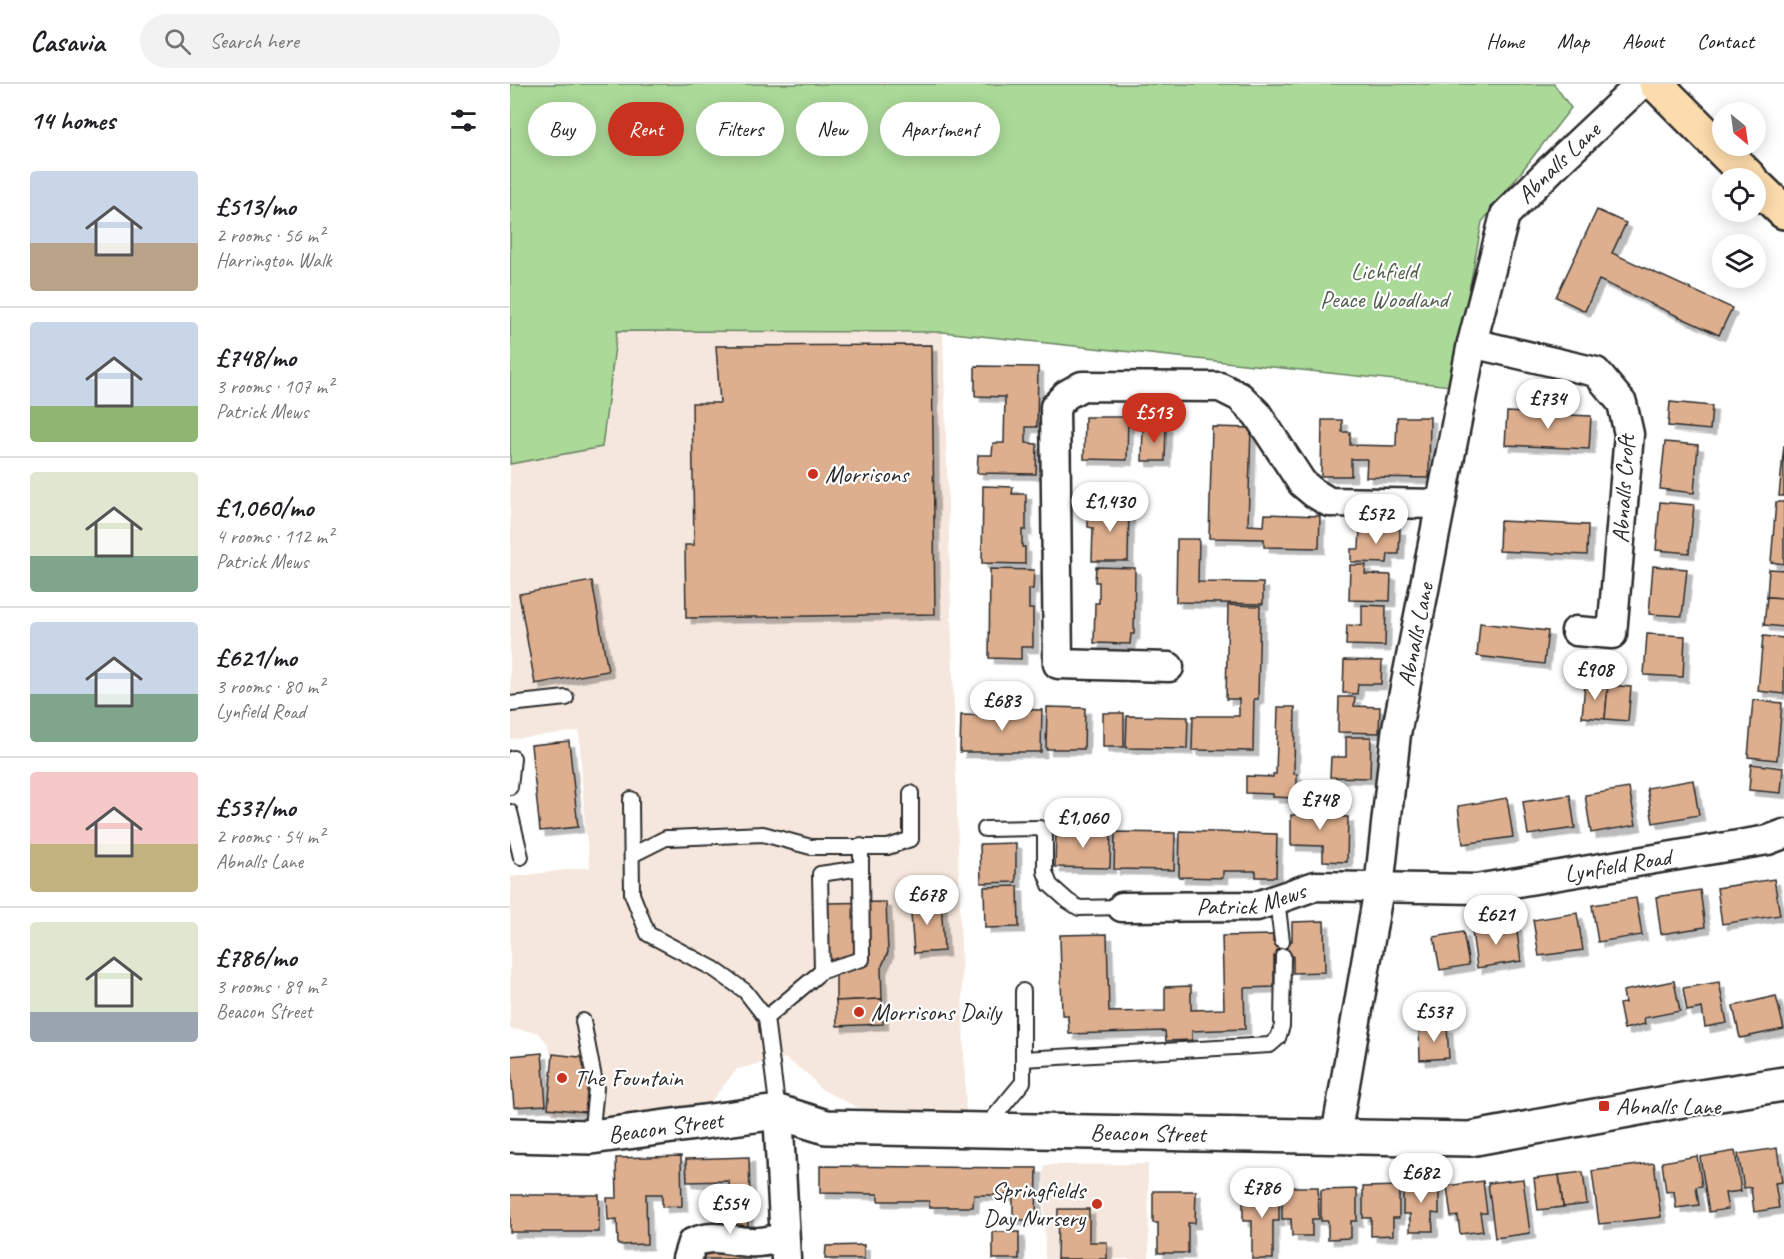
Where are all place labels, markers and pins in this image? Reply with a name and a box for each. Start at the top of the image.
pin: £734 [1512,379,1584,430]
pin: £513 [1118,393,1190,444]
place label: Morrisons [825,459,910,489]
marker: Morrisons [806,467,820,481]
pin: £1,430 [1061,482,1159,533]
pin: £572 [1340,494,1412,545]
pin: £908 [1559,650,1631,701]
pin: £683 [966,681,1038,732]
pin: £748 [1284,780,1356,831]
pin: £1,060 [1034,798,1132,849]
pin: £678 [891,875,963,926]
pin: £621 [1460,895,1532,946]
pin: £537 [1398,992,1470,1043]
place label: Morrisons Daily [871,997,1003,1027]
marker: Morrisons Daily [852,1005,866,1019]
place label: The Fountain [574,1063,684,1093]
marker: The Fountain [555,1071,569,1085]
place label: Abnalls Lane [1616,1091,1723,1121]
marker: Abnalls Lane [1597,1099,1611,1113]
pin: £682 [1385,1153,1457,1204]
pin: £786 [1226,1168,1298,1219]
place label: Springfields Day Nursery [983,1175,1088,1233]
pin: £554 [694,1184,766,1235]
marker: Springfields Day Nursery [1090,1197,1104,1211]

